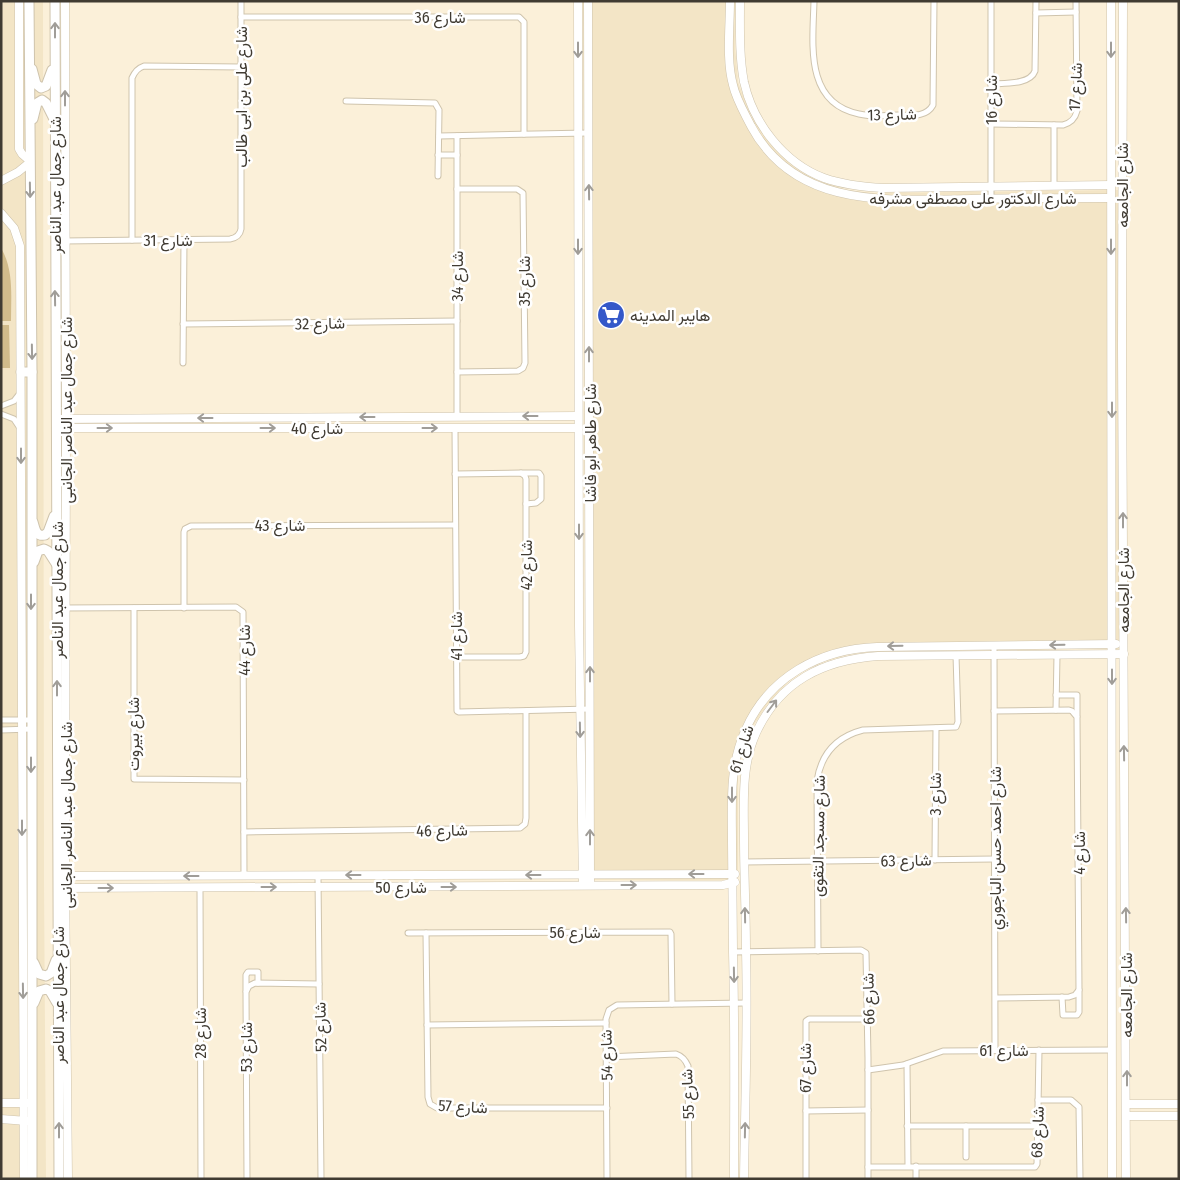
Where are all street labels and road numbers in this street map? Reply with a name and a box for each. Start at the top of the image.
street label: شارع 36 [414,8,466,29]
street label: شارع على بن ابى طالب [232,26,253,168]
street label: شارع 17 [1065,62,1088,112]
street label: شارع 16 [982,75,1003,125]
street label: شارع 13 [867,105,917,126]
street label: شارع جمال عبد الناصر [46,116,67,255]
street label: شارع الجامعه [1113,142,1134,228]
street label: شارع الدكتور على مصطفى مشرفه [869,189,1077,210]
street label: شارع 31 [143,231,193,252]
street label: شارع 34 [448,251,469,301]
street label: شارع 35 [515,256,536,306]
street label: شارع 32 [295,314,345,335]
street label: شارع جمال عبد الناصر الجانبى [57,317,78,503]
street label: شارع طاهر ابو فاشا [581,383,602,503]
street label: شارع 40 [291,419,343,440]
street label: شارع 43 [255,516,305,537]
street label: شارع جمال عبد الناصر [48,521,69,660]
street label: شارع 42 [517,540,538,590]
street label: شارع الجامعه [1114,547,1135,633]
street label: شارع 41 [447,611,468,661]
street label: شارع 44 [235,624,256,676]
street label: شارع بيروت [124,697,145,771]
street label: شارع جمال عبد الناصر الجانبى [57,722,78,908]
street label: شارع 61 [725,723,760,776]
street label: شارع احمد حسن الباجوري [986,766,1009,930]
street label: شارع 3 [926,772,947,816]
street label: شارع مسجد التقوى [808,775,831,897]
street label: شارع 46 [416,821,468,842]
street label: شارع 4 [1070,831,1091,875]
street label: شارع 63 [880,851,932,872]
street label: شارع 50 [375,878,427,899]
street label: شارع 56 [549,923,601,944]
street label: شارع جمال عبد الناصر [49,926,70,1065]
street label: شارع الجامعه [1117,952,1138,1038]
street label: شارع 66 [859,973,880,1025]
street label: شارع 52 [311,1002,332,1052]
street label: شارع 28 [191,1007,212,1059]
street label: شارع 53 [237,1022,258,1072]
street label: شارع 54 [597,1029,618,1081]
street label: شارع 61 [979,1041,1029,1062]
street label: شارع 67 [796,1043,817,1093]
street label: شارع 55 [677,1068,700,1120]
street label: شارع 57 [438,1096,488,1119]
street label: شارع 68 [1027,1106,1050,1158]

